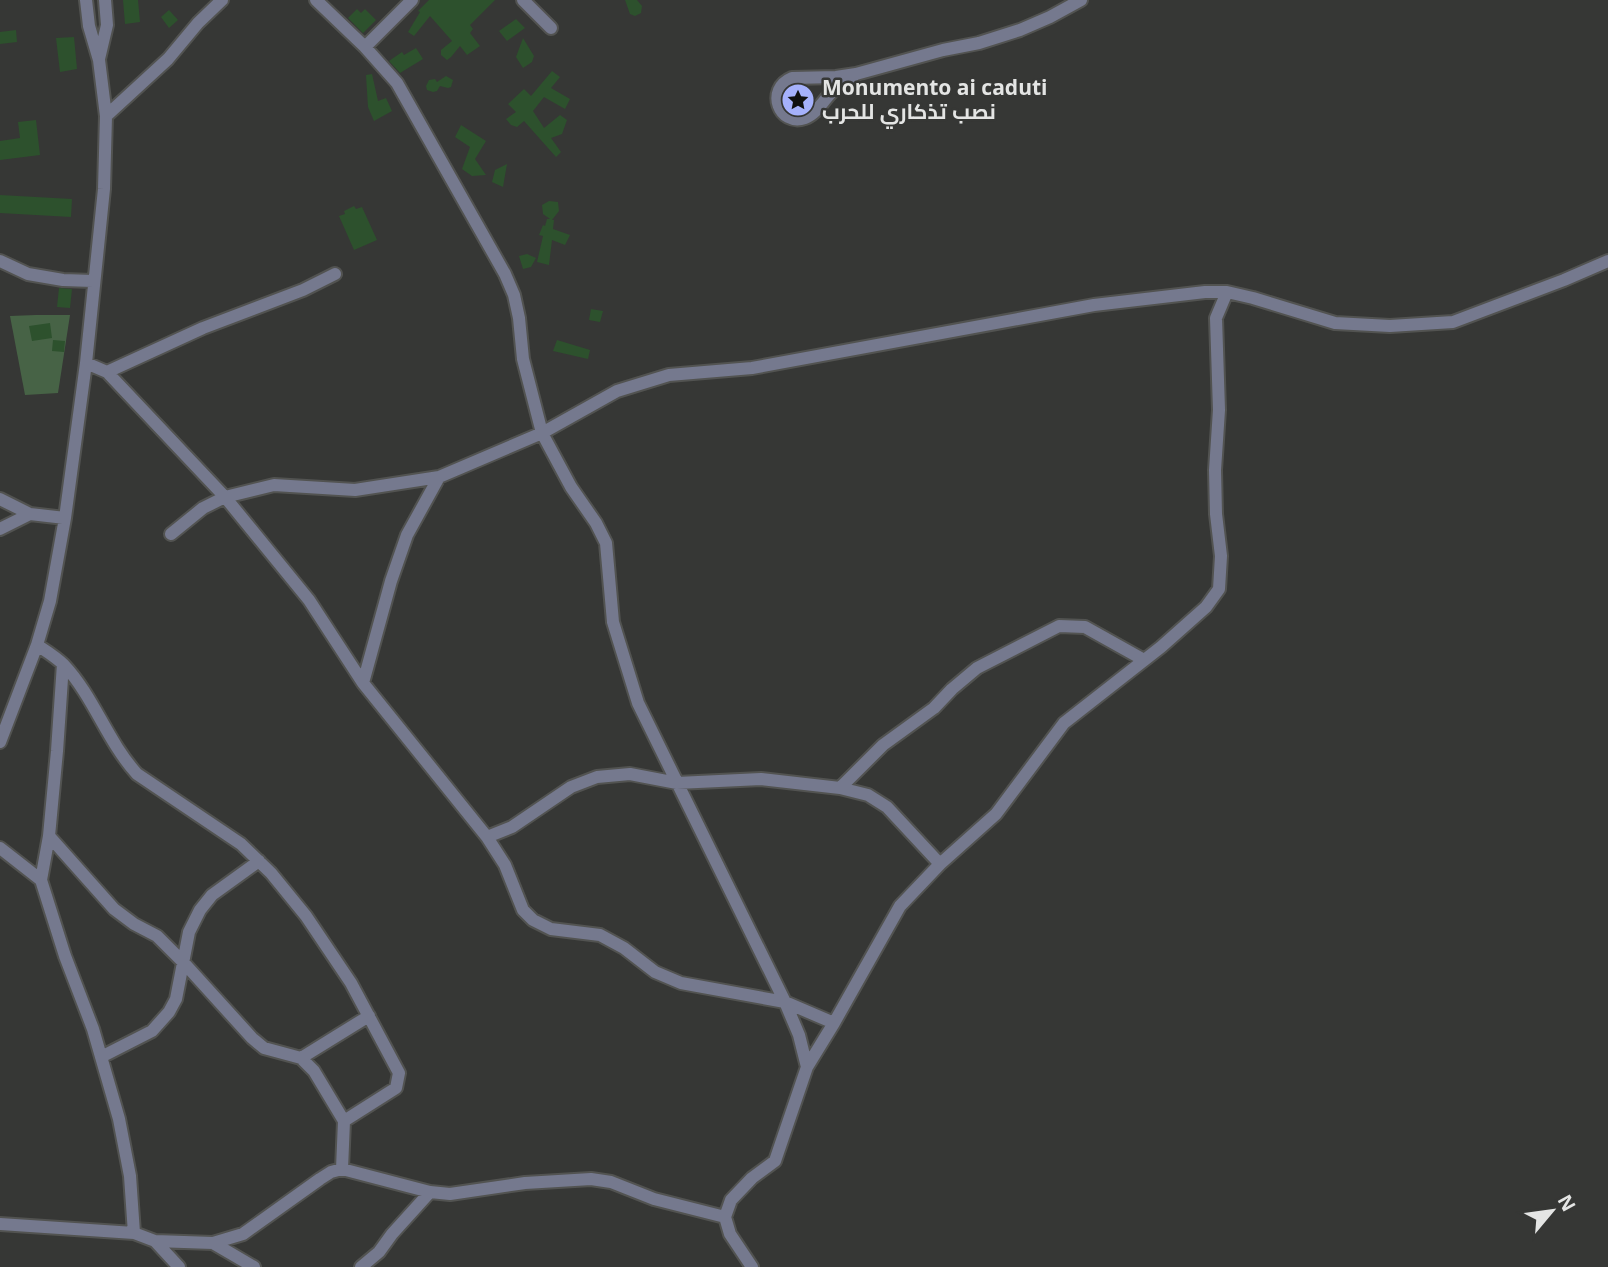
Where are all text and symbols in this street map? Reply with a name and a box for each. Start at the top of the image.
place label: Monumento ai caduti نصب تذكاري للحرب [822,73,1047,129]
place icon: Monumento ai caduti نصب تذكاري للحرب [779,81,817,119]
north arrow [1517,1176,1587,1246]
text: N [1552,1190,1582,1216]

